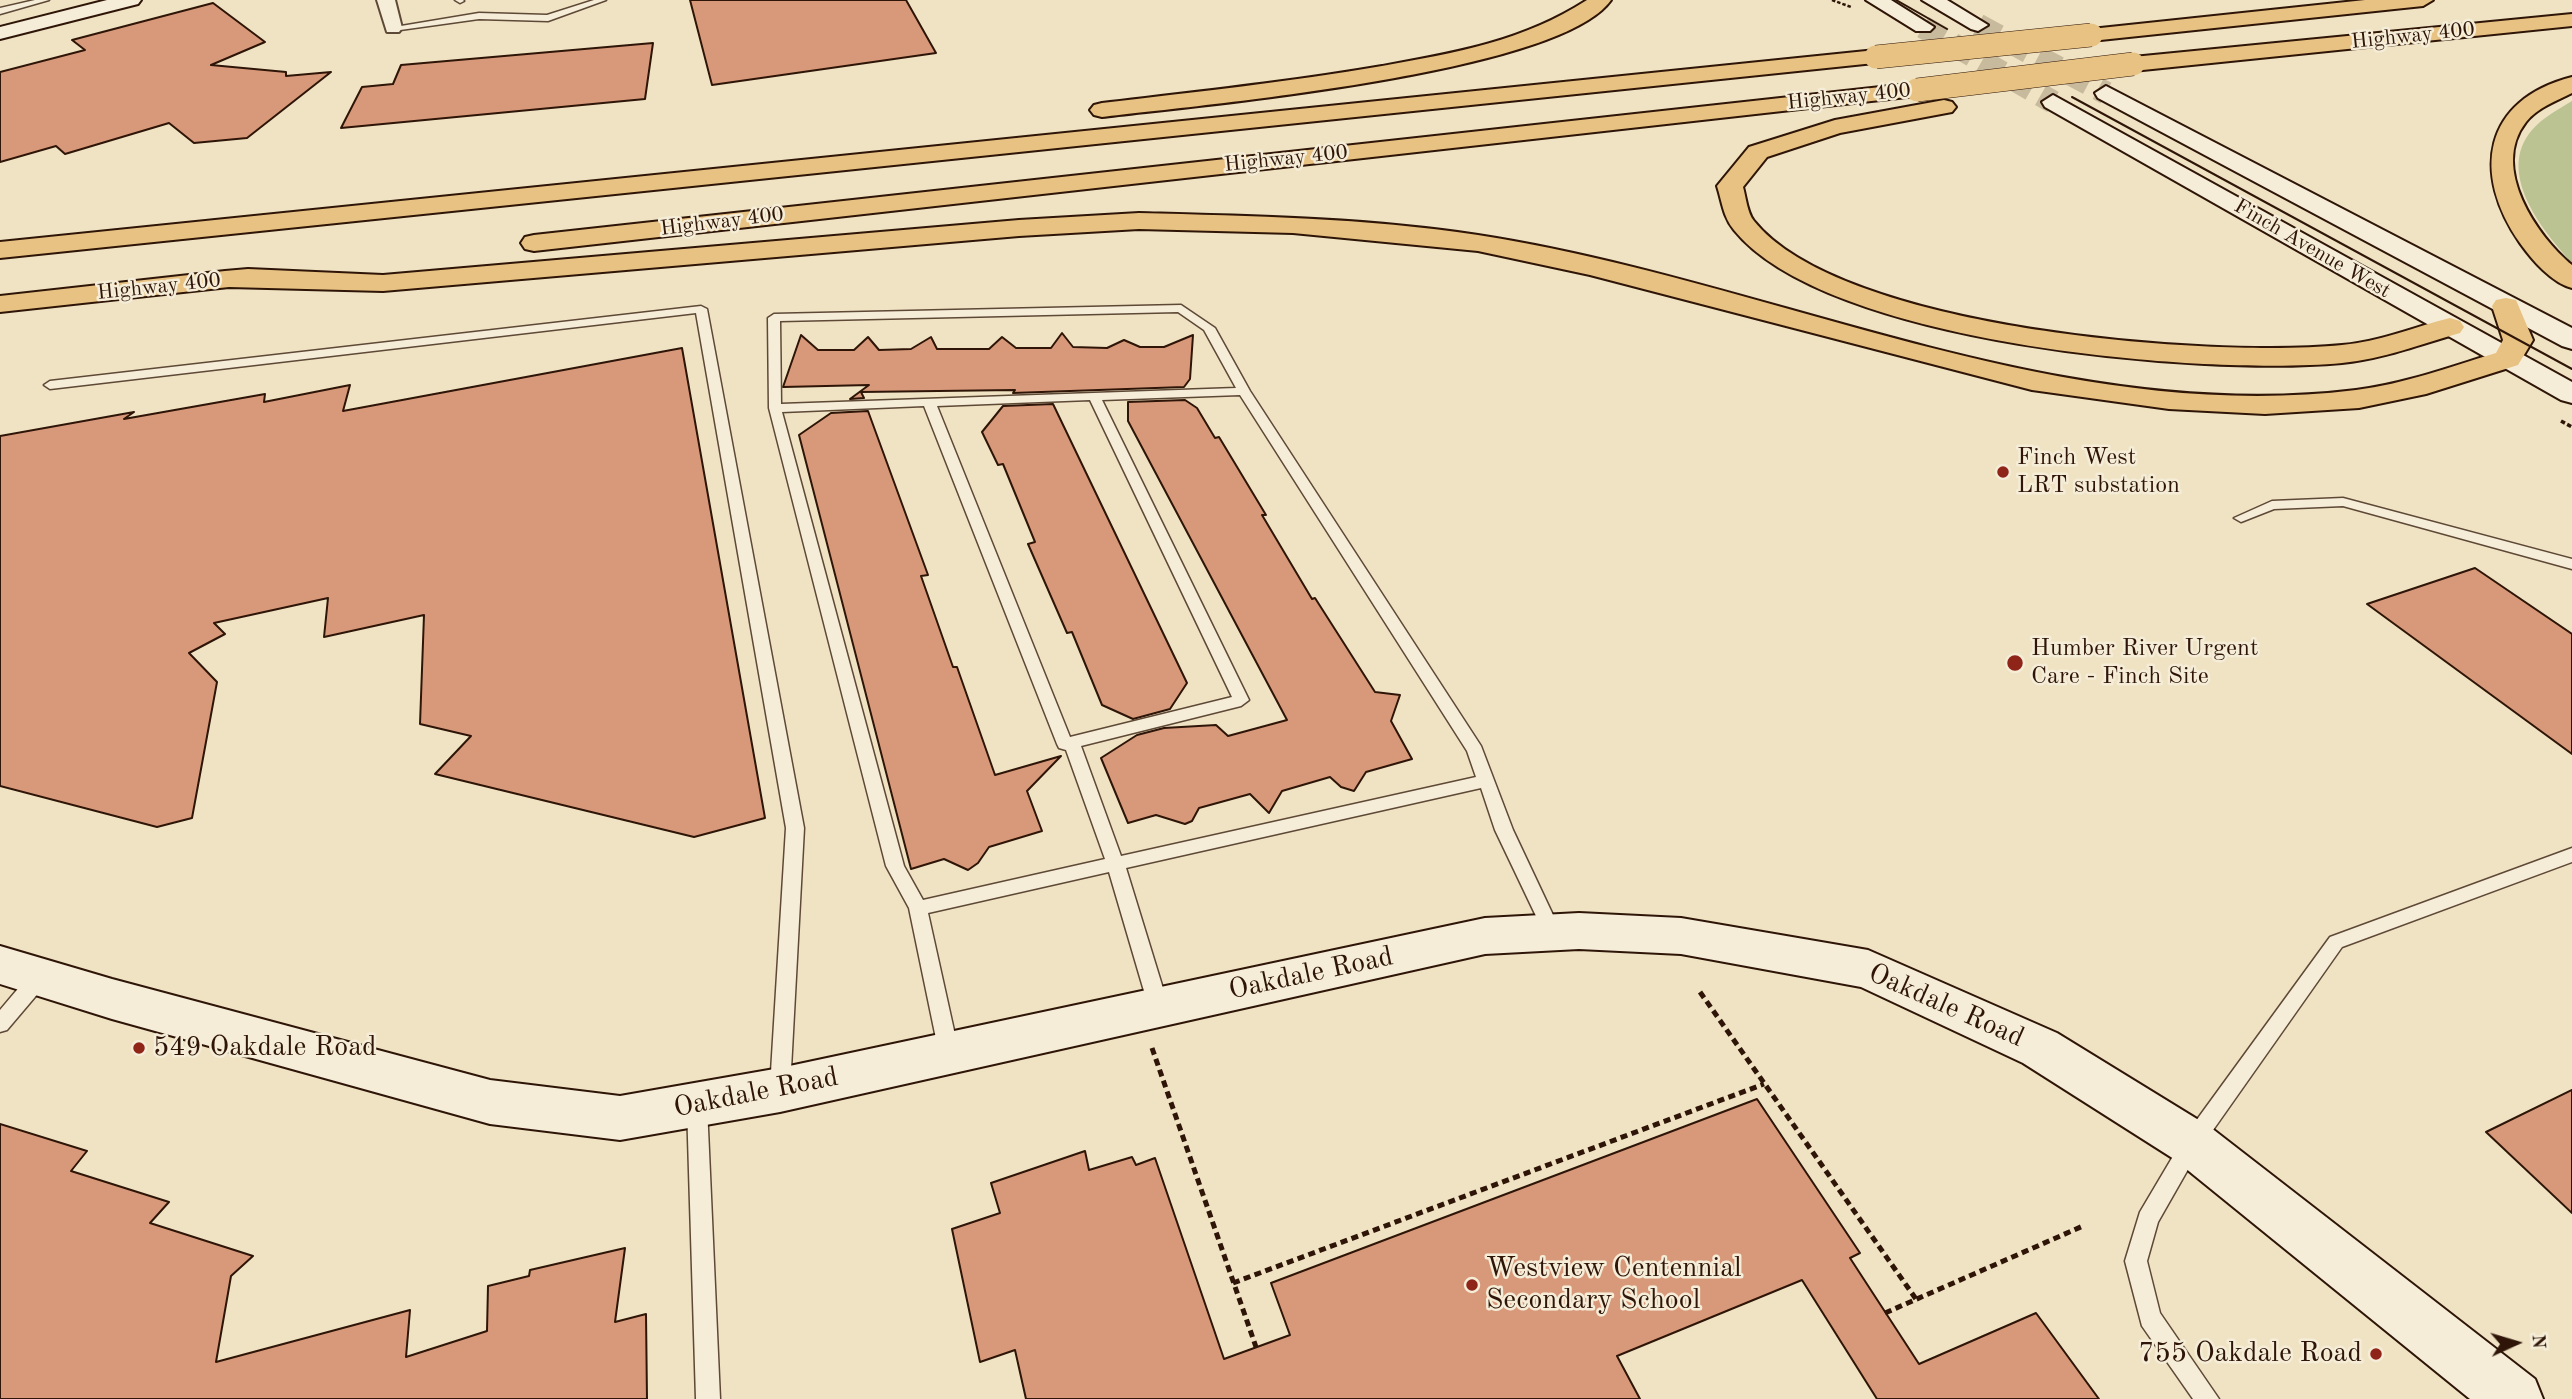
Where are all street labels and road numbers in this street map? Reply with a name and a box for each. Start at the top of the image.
street label: Highway 400 [2350,17,2476,55]
street label: Highway 400 [1786,78,1912,116]
street label: Highway 400 [1223,140,1349,178]
street label: Finch Avenue West [2229,194,2395,304]
street label: Highway 400 [659,202,785,242]
street label: Highway 400 [96,268,222,306]
street label: Oakdale Road [1226,940,1396,1008]
street label: Oakdale Road [1863,957,2029,1055]
street label: Oakdale Road [671,1061,841,1125]

